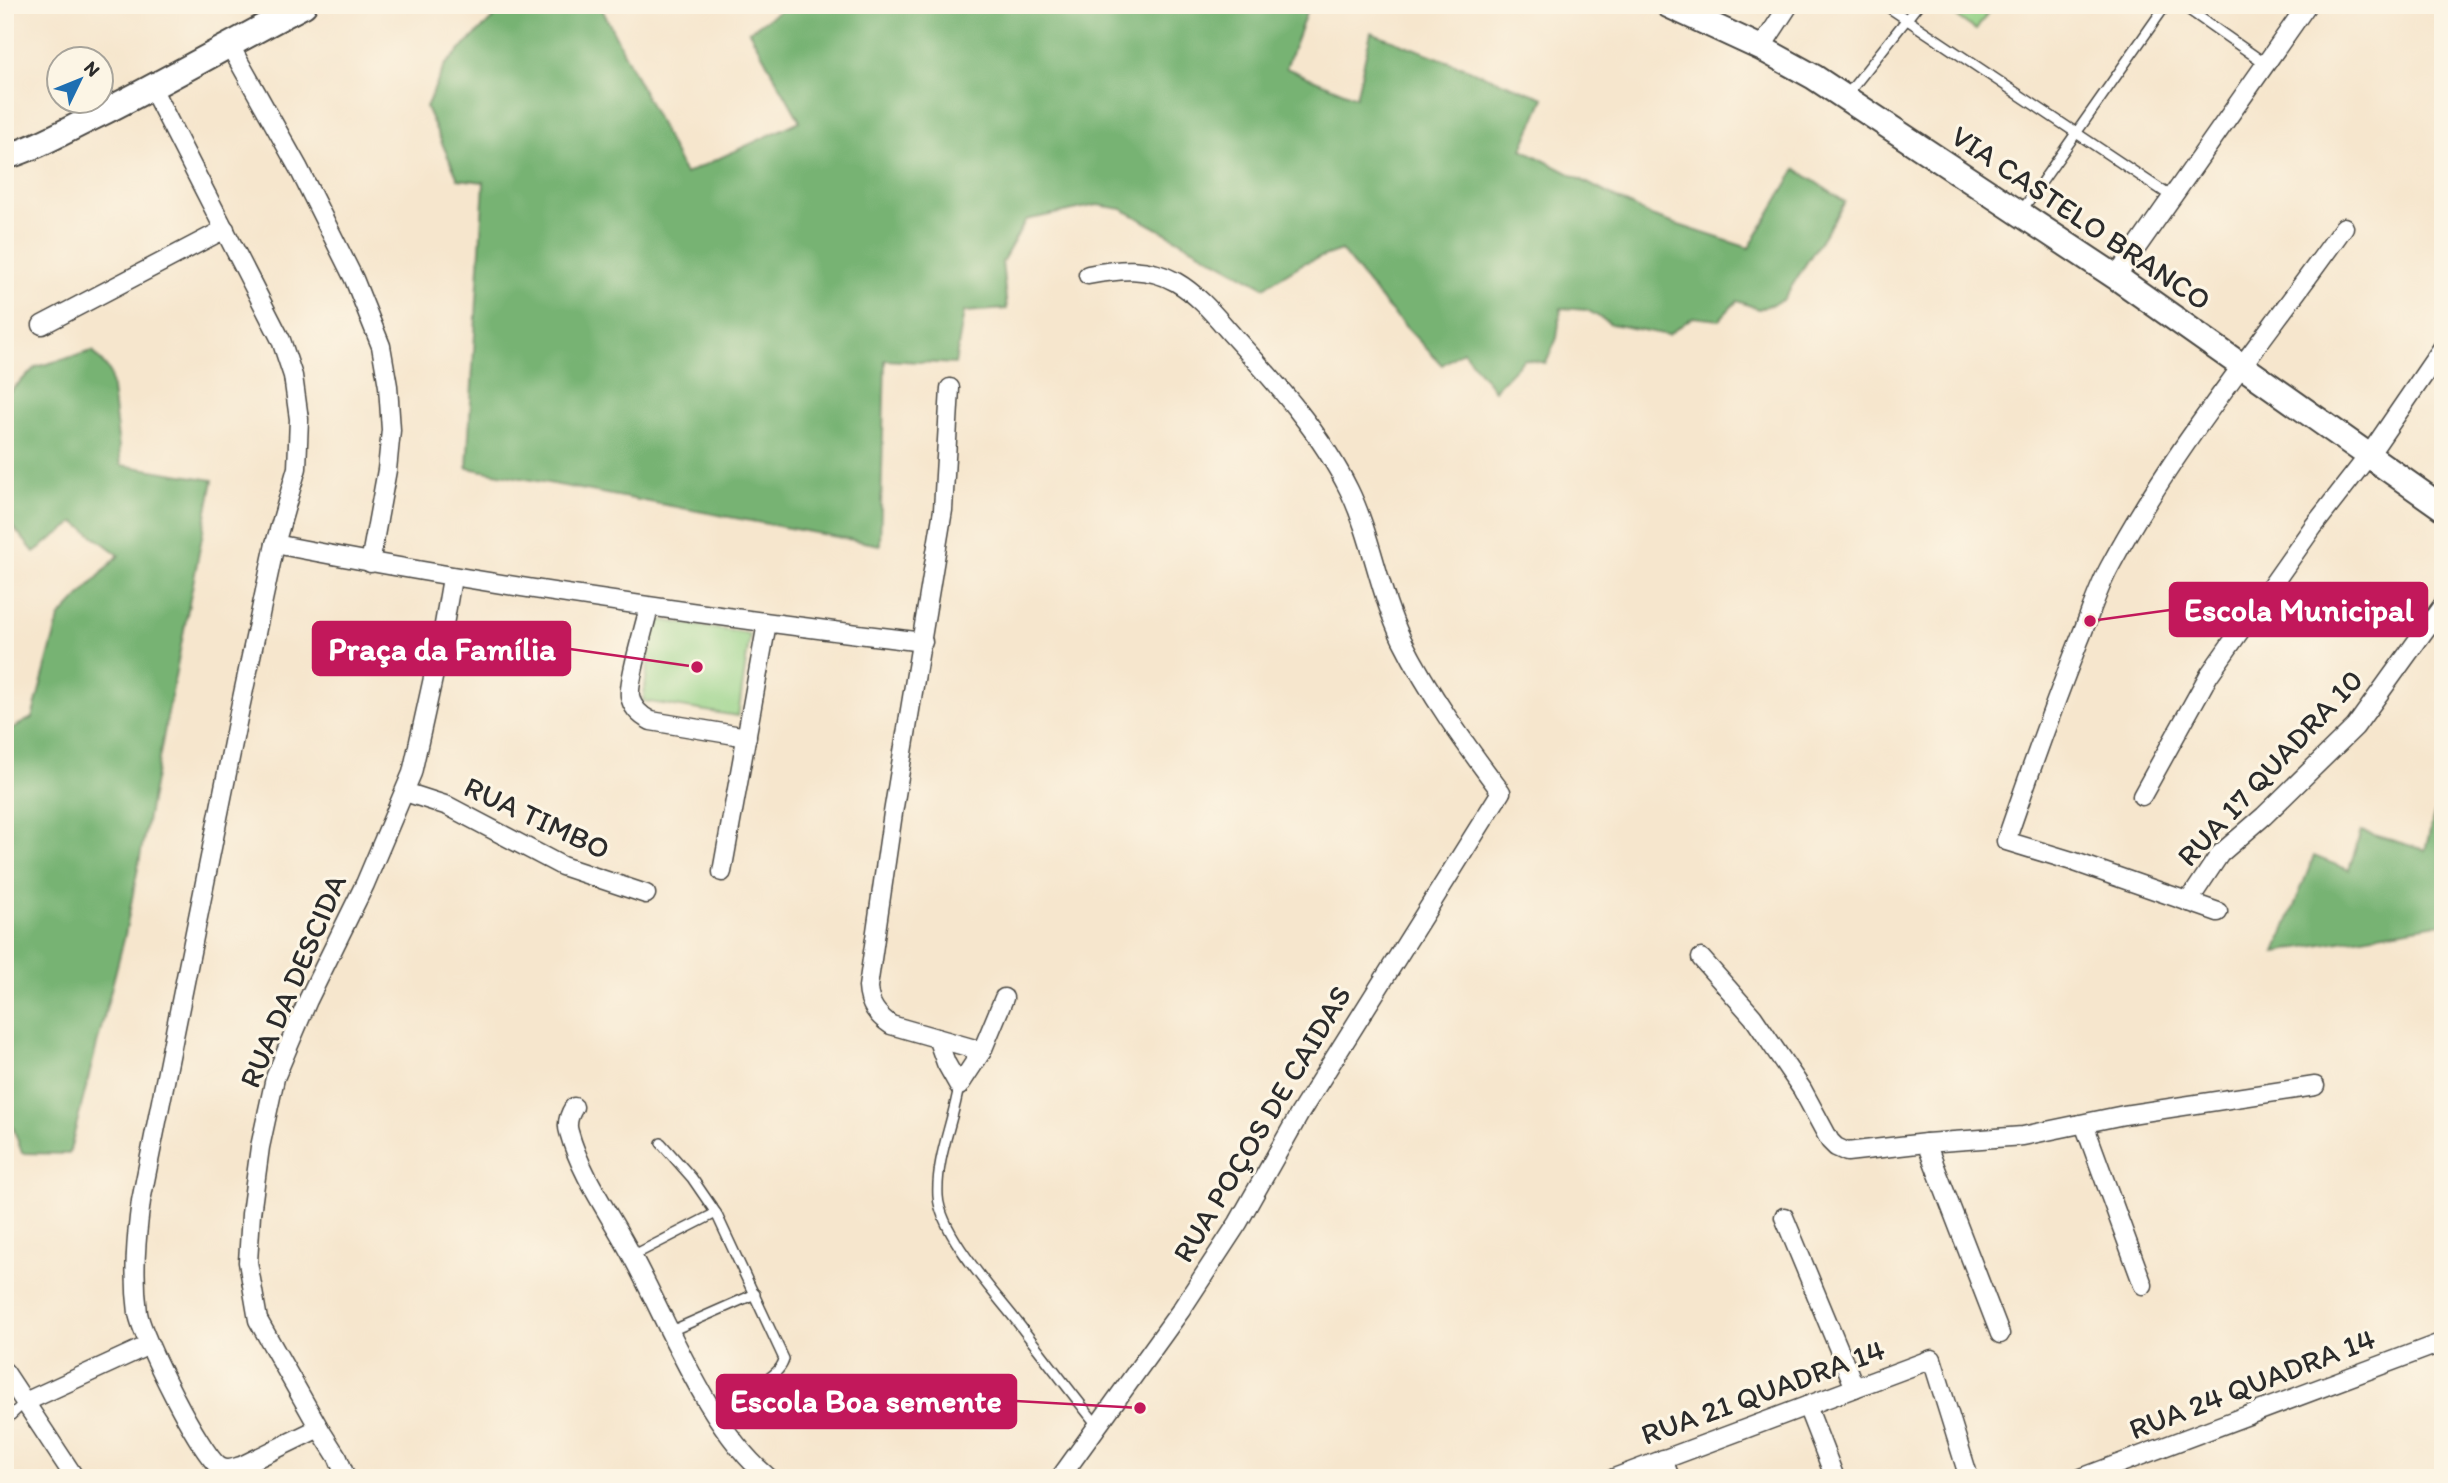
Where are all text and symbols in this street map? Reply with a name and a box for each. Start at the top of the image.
north arrow [46,46,116,116]
text: N [79,56,105,81]
street label: VIA CASTELO BRANCO [1944,117,2218,318]
callout: Escola Municipal [2170,583,2427,636]
text: Escola Municipal [2184,591,2415,629]
callout: Praça da Família [313,622,570,675]
text: Praça da Família [328,630,556,668]
street label: RUA 17 QUADRA 10 [2169,661,2371,874]
street label: RUA TIMBO [458,768,616,867]
street label: RUA DA DESCIDA [231,869,354,1093]
street label: RUA POÇOS DE CAIDAS [1164,979,1359,1269]
street label: RUA 24 QUADRA 14 [2123,1320,2380,1448]
street label: RUA 21 QUADRA 14 [1636,1330,1890,1453]
callout: Escola Boa semente [717,1375,1016,1428]
text: Escola Boa semente [730,1382,1002,1420]

